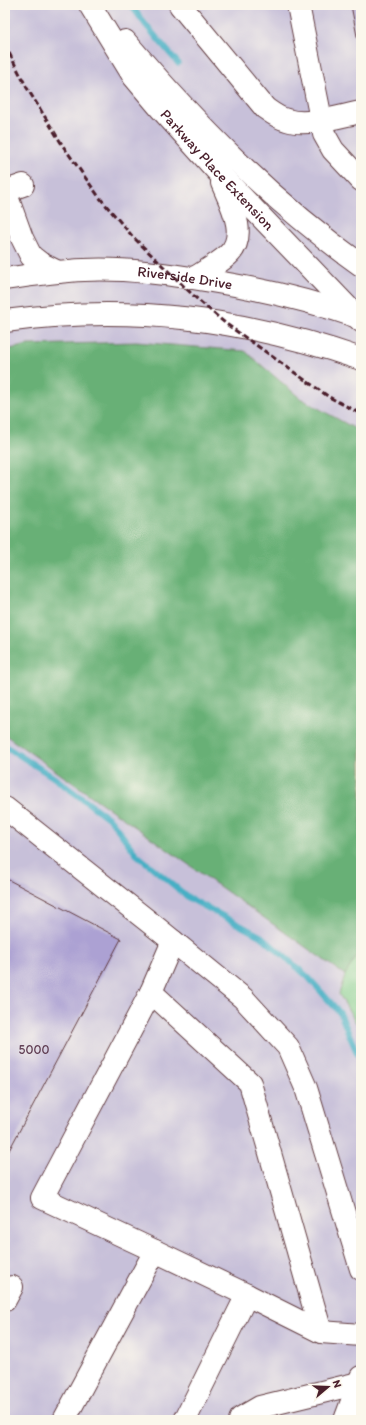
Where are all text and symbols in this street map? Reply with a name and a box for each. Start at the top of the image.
street label: Parkway Place Extension [157,105,278,234]
street label: Riverside Drive [137,262,234,293]
house number: 5000 [19,1042,49,1057]
north arrow [308,1367,348,1407]
text: N [330,1378,344,1390]

